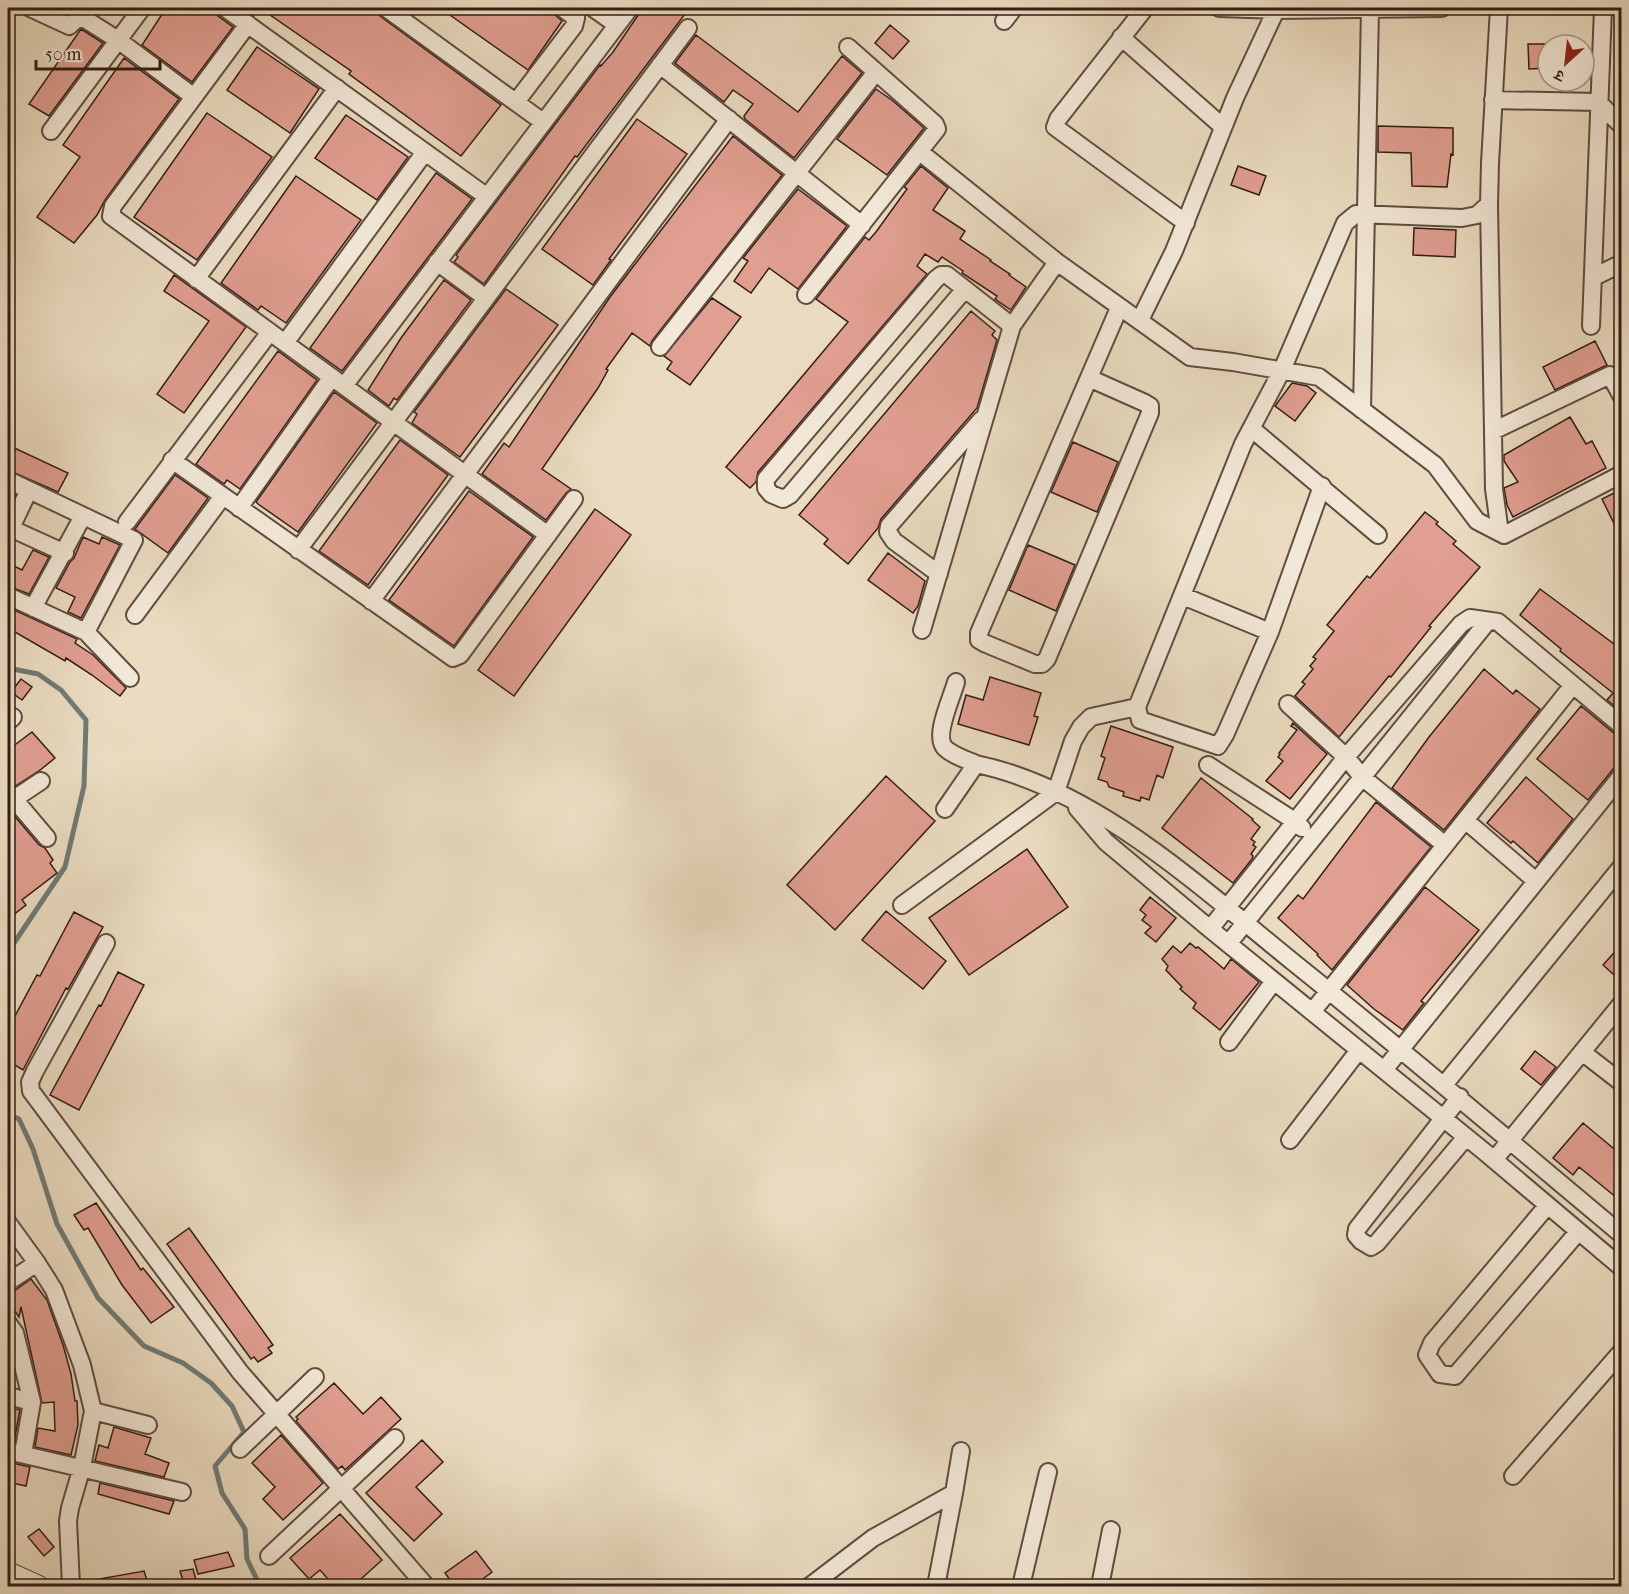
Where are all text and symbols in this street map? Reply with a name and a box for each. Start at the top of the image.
scale bar [36,33,160,71]
north arrow [1536,33,1596,93]
text: 50 m [45,44,82,65]
text: उ [1550,65,1568,87]

